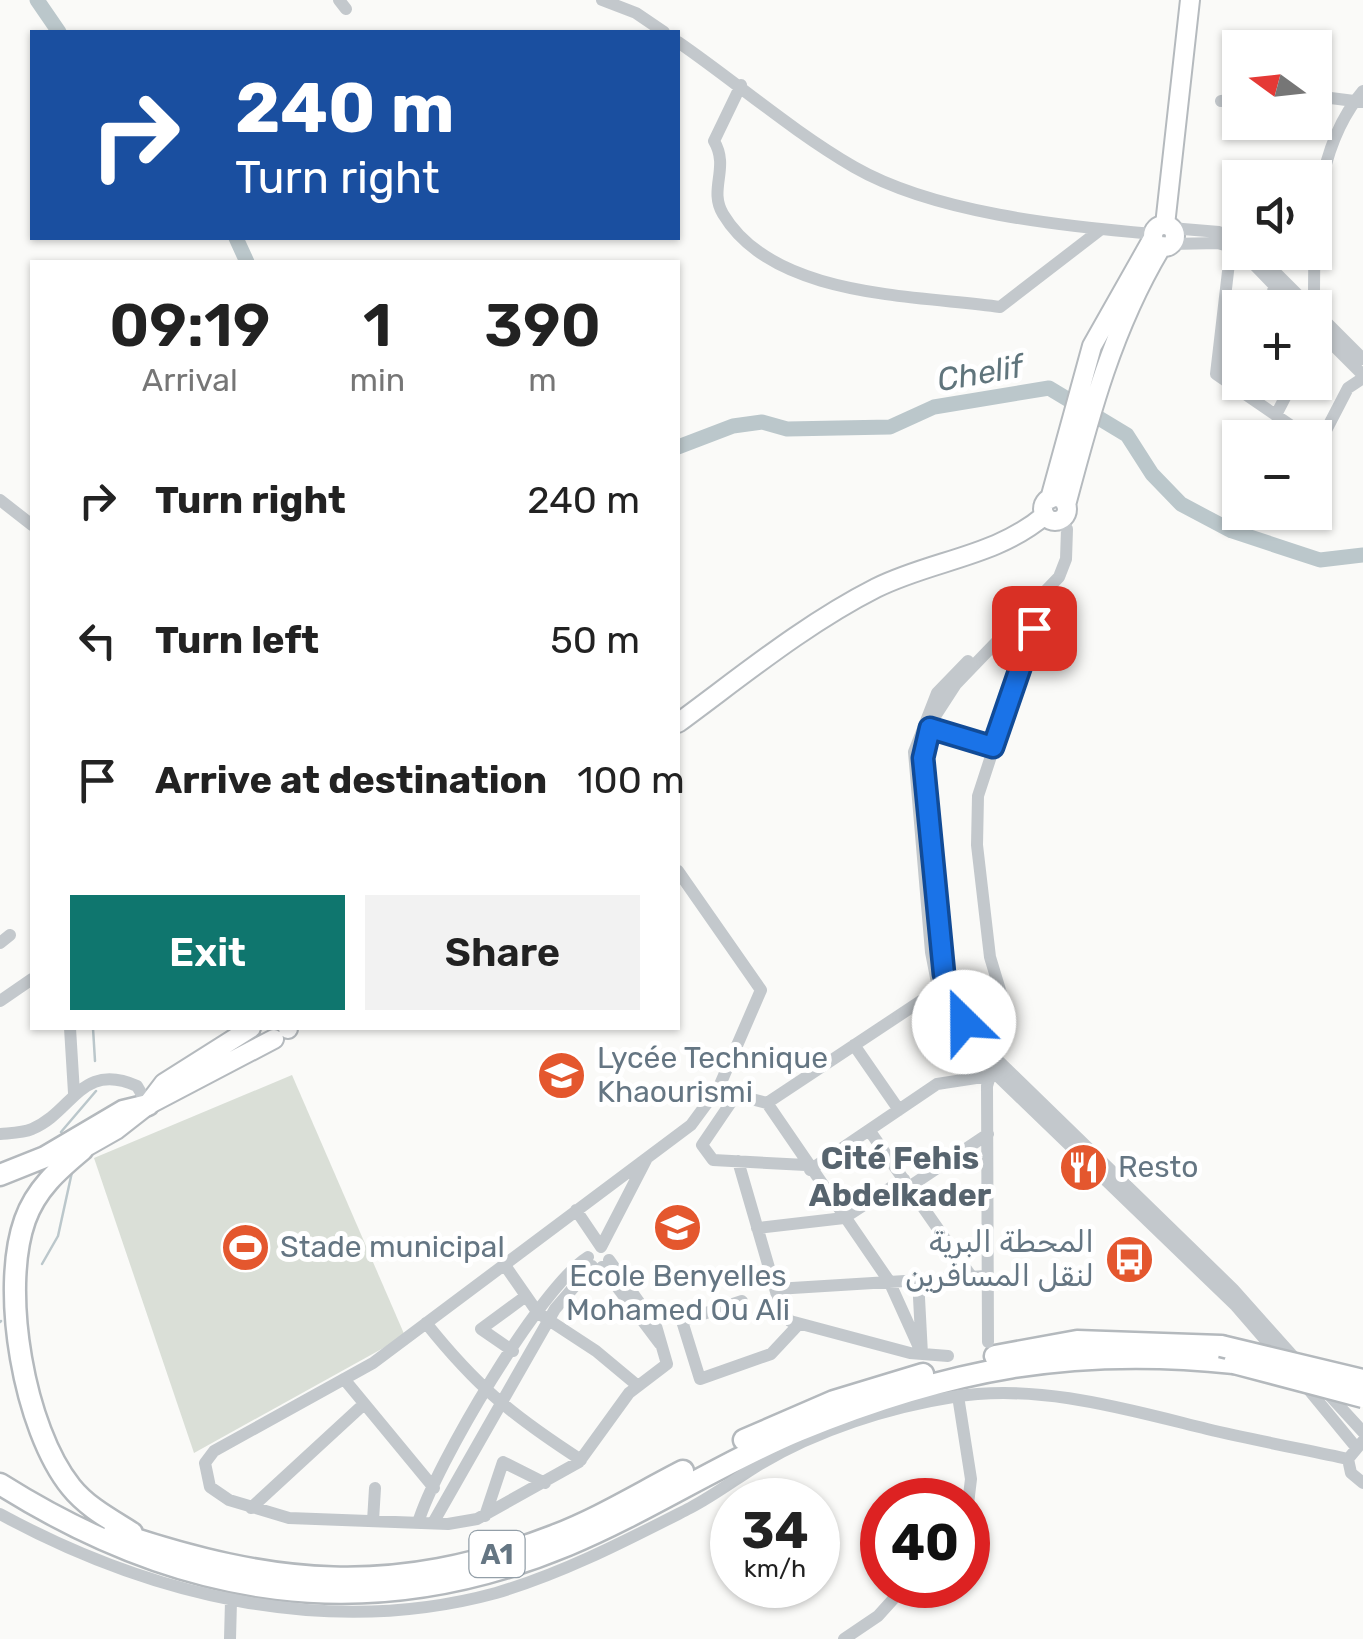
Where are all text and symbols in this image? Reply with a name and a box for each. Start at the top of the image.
north arrow [1222,30,1332,140]
map controls [1222,30,1332,530]
text: 240 m [235,67,455,150]
icon: right [70,70,200,200]
text: Turn right [235,151,439,204]
button: sound [1222,160,1332,270]
text: 09:19 [109,290,270,361]
text: 1 [363,290,392,361]
text: 390 [484,290,601,361]
button: + [1222,290,1332,400]
water label: Chelif [934,346,1030,399]
text: Arrival [142,361,238,399]
text: min [350,361,405,399]
text: m [528,361,557,399]
button: − [1222,420,1332,530]
icon: right [70,473,125,528]
text: Turn right [155,477,346,523]
text: 240 m [527,477,640,523]
pin [992,586,1077,671]
icon: arrive [1007,601,1062,656]
icon: left [70,613,125,668]
text: Turn left [155,617,319,663]
text: 50 m [550,617,640,663]
icon: arrive [70,753,125,808]
text: Arrive at destination [155,757,547,803]
text: 100 m [577,757,685,803]
button: Exit [70,895,345,1010]
button: Share [365,895,640,1010]
position arrow [912,970,1016,1074]
place label: Lycée Technique Khaourismi [597,1040,828,1110]
school or university icon: Lycée Technique Khaourismi [536,1049,588,1101]
district label: Cité Fehis Abdelkader [809,1139,992,1214]
restaurant icon: Resto [1057,1141,1109,1193]
place label: Resto [1118,1149,1199,1185]
school or university icon: Ecole Benyelles Mohamed Ou Ali [652,1201,704,1253]
sports icon: Stade municipal [219,1221,271,1273]
place label: المحطة البرية لنقل المسافرين [905,1224,1094,1294]
place label: Stade municipal [280,1229,505,1265]
bus stop icon: المحطة البرية لنقل المسافرين [1103,1233,1155,1285]
place label: Ecole Benyelles Mohamed Ou Ali [566,1258,790,1328]
speed limit sign: 40 [860,1478,990,1608]
text: 34 [741,1501,809,1561]
road number: A1 [470,1531,524,1577]
text: km/h [744,1554,806,1583]

